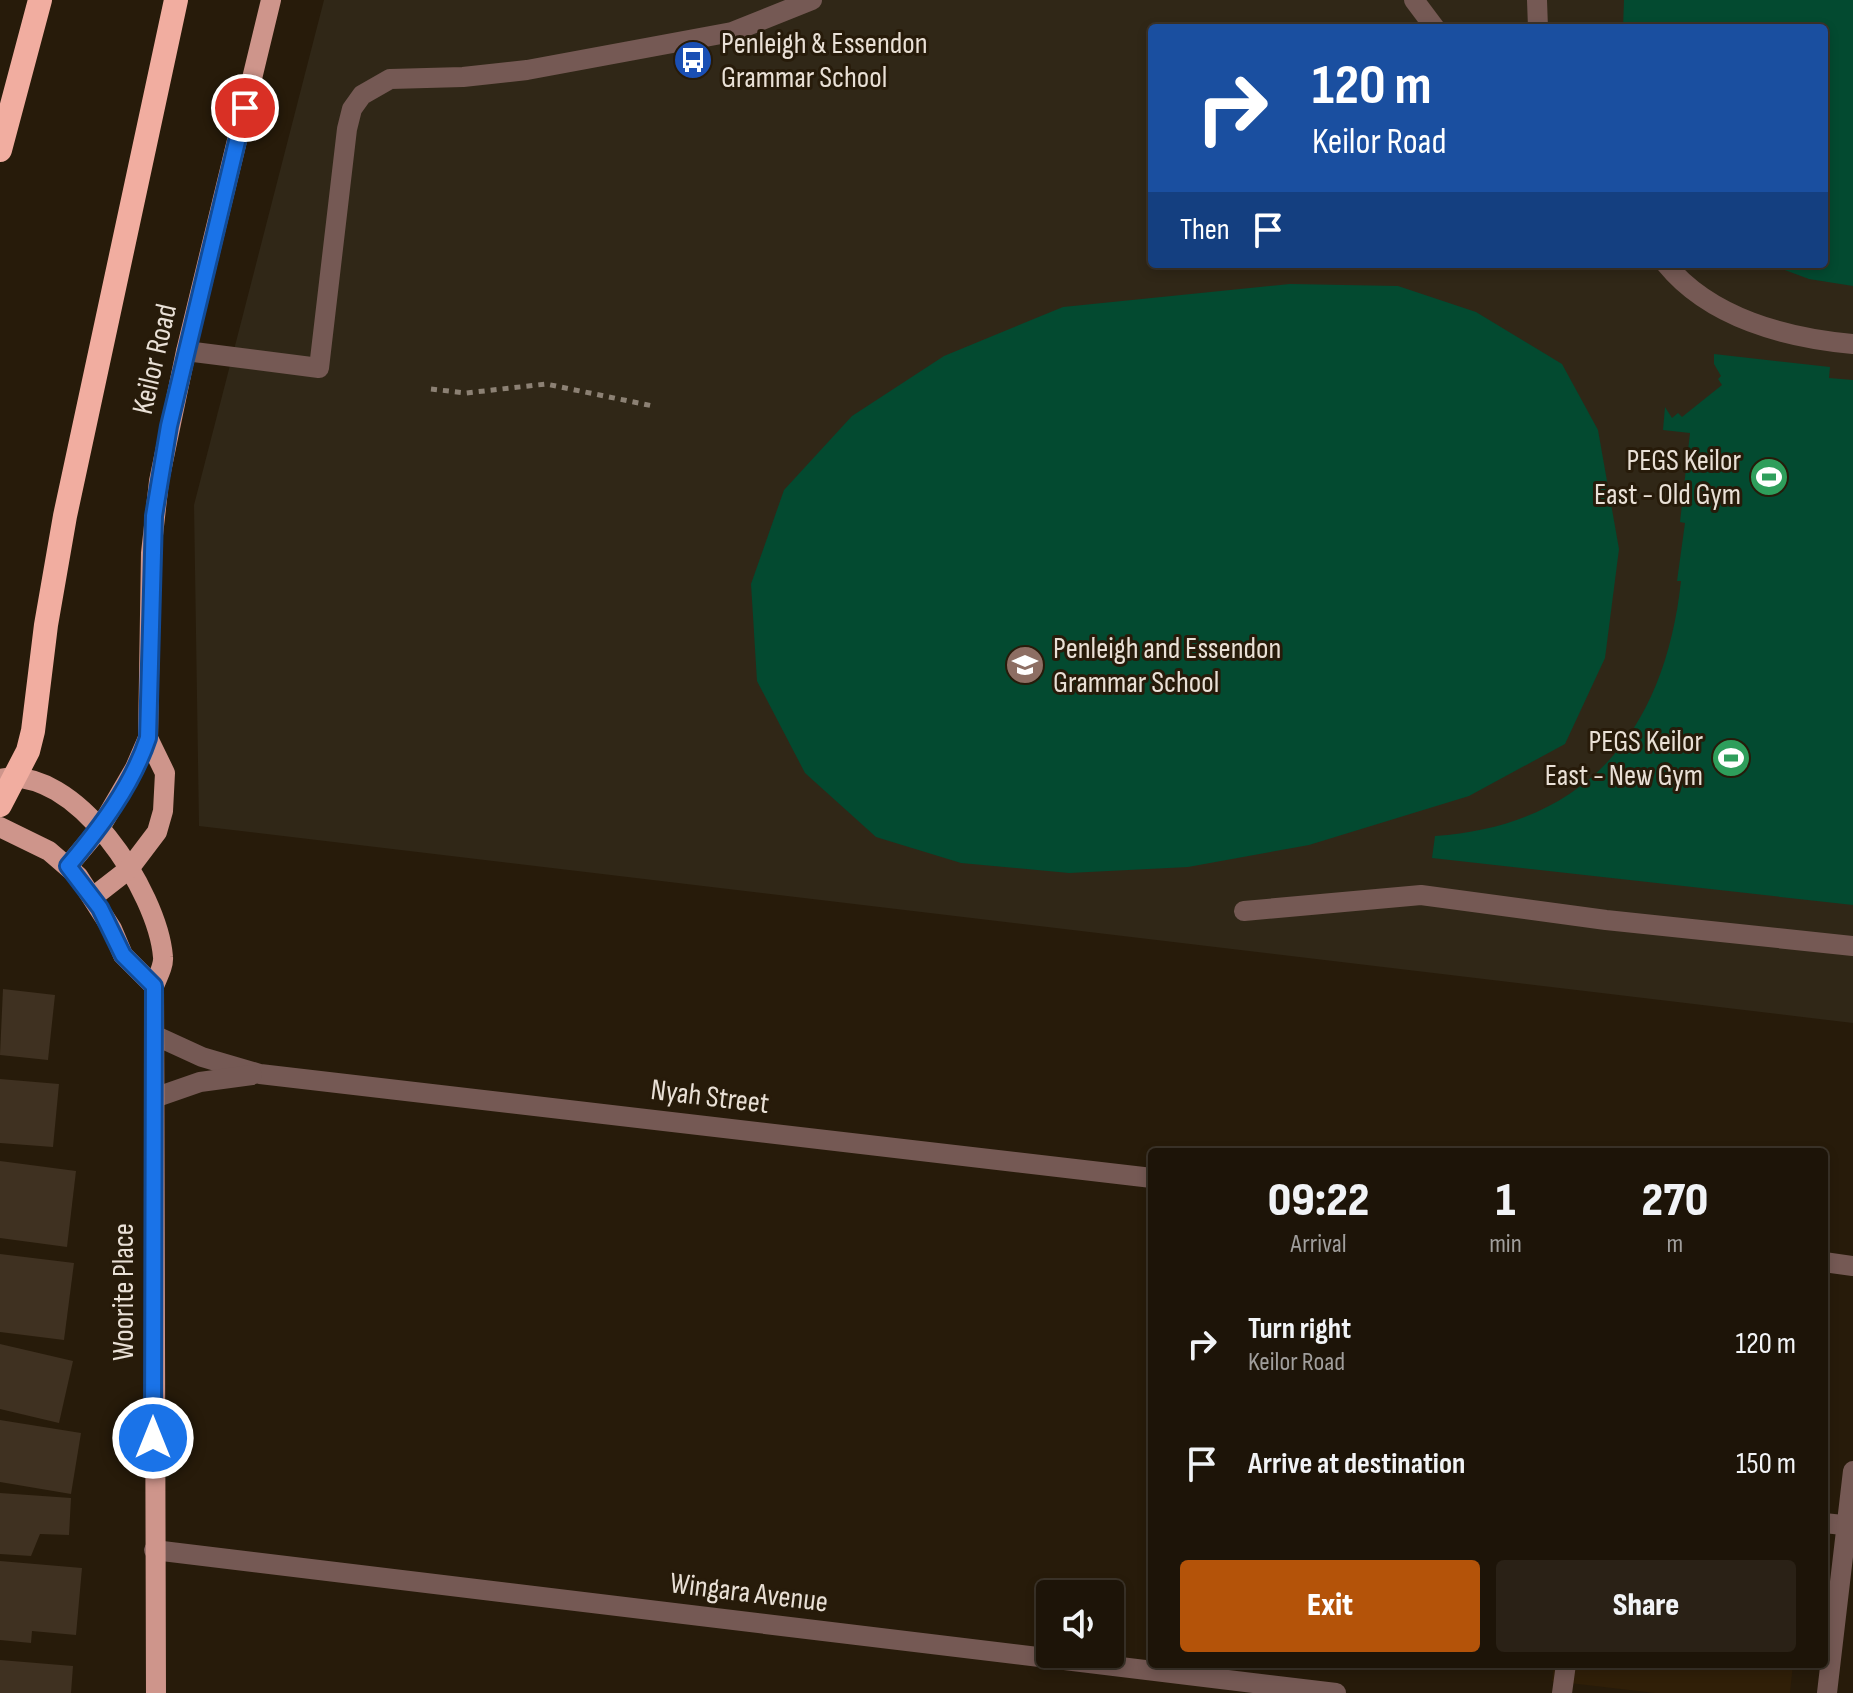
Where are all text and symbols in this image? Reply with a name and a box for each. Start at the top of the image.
place label: Penleigh & Essendon Grammar School [721,26,928,96]
bus stop icon: Penleigh & Essendon Grammar School [672,39,714,81]
text: 120 m [1312,53,1432,120]
icon: right [1180,56,1284,160]
pin [211,74,279,142]
icon: arrive [223,86,267,130]
text: Keilor Road [1312,121,1447,164]
icon: arrive [1246,208,1290,252]
text: Then [1180,212,1230,248]
street label: Keilor Road [125,301,185,418]
place label: PEGS Keilor East - Old Gym [1594,443,1741,513]
sports icon: PEGS Keilor East - Old Gym [1748,456,1790,498]
place label: Penleigh and Essendon Grammar School [1053,631,1281,701]
school or university icon: Penleigh and Essendon Grammar School [1004,644,1046,686]
place label: PEGS Keilor East - New Gym [1545,724,1703,794]
sports icon: PEGS Keilor East - New Gym [1710,737,1752,779]
street label: Nyah Street [649,1072,771,1122]
text: 09:22 [1268,1172,1369,1229]
text: 1 [1496,1172,1515,1229]
text: 270 [1642,1172,1708,1229]
street label: Woorite Place [106,1223,142,1361]
text: Arrival [1291,1229,1347,1260]
text: min [1489,1229,1522,1260]
text: m [1667,1229,1683,1260]
text: Turn right [1248,1311,1351,1347]
icon: right [1180,1322,1224,1366]
text: 120 m [1735,1326,1796,1362]
text: Keilor Road [1248,1347,1345,1378]
position arrow [111,1396,195,1480]
icon: arrive [1180,1442,1224,1486]
text: Arrive at destination [1248,1446,1465,1482]
text: 150 m [1736,1446,1796,1482]
button: Exit [1180,1560,1480,1652]
button: Share [1496,1560,1796,1652]
street label: Wingara Avenue [668,1565,830,1621]
map controls [1036,1580,1124,1668]
button: sound [1036,1580,1124,1668]

